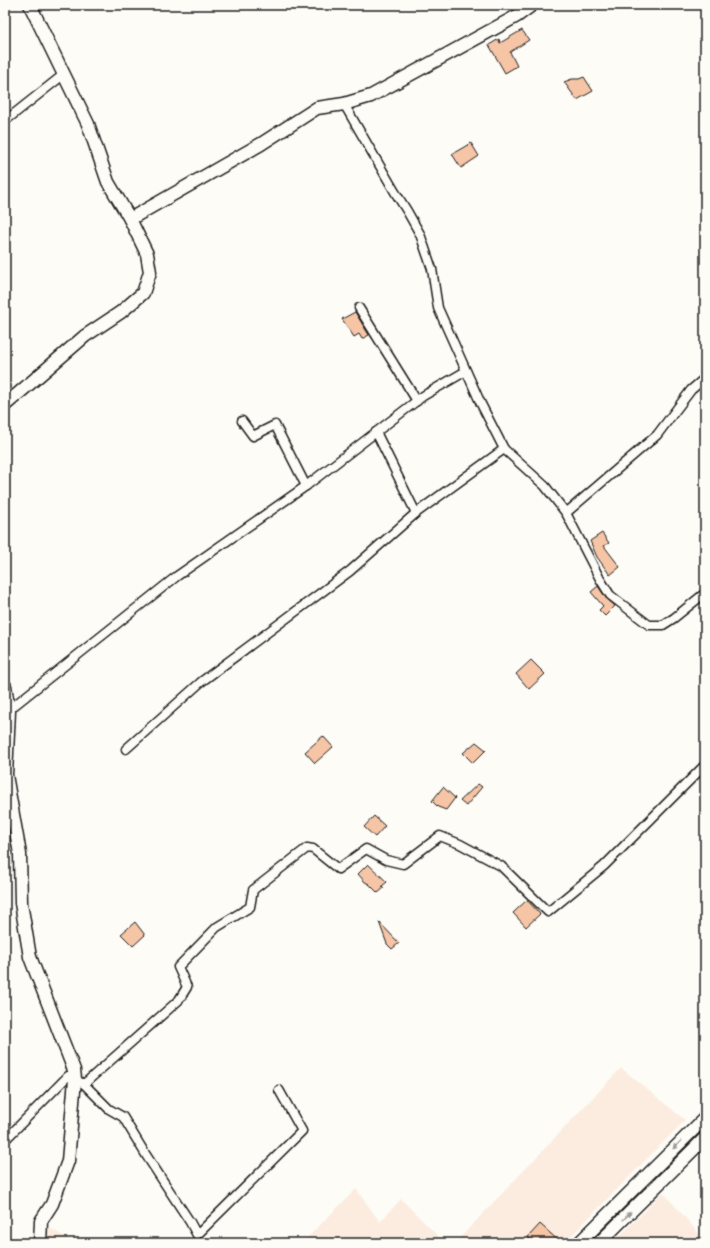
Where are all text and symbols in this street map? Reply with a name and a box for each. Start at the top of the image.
one-way arrow [672,1140,682,1150]
one-way arrow [622,1211,632,1220]

